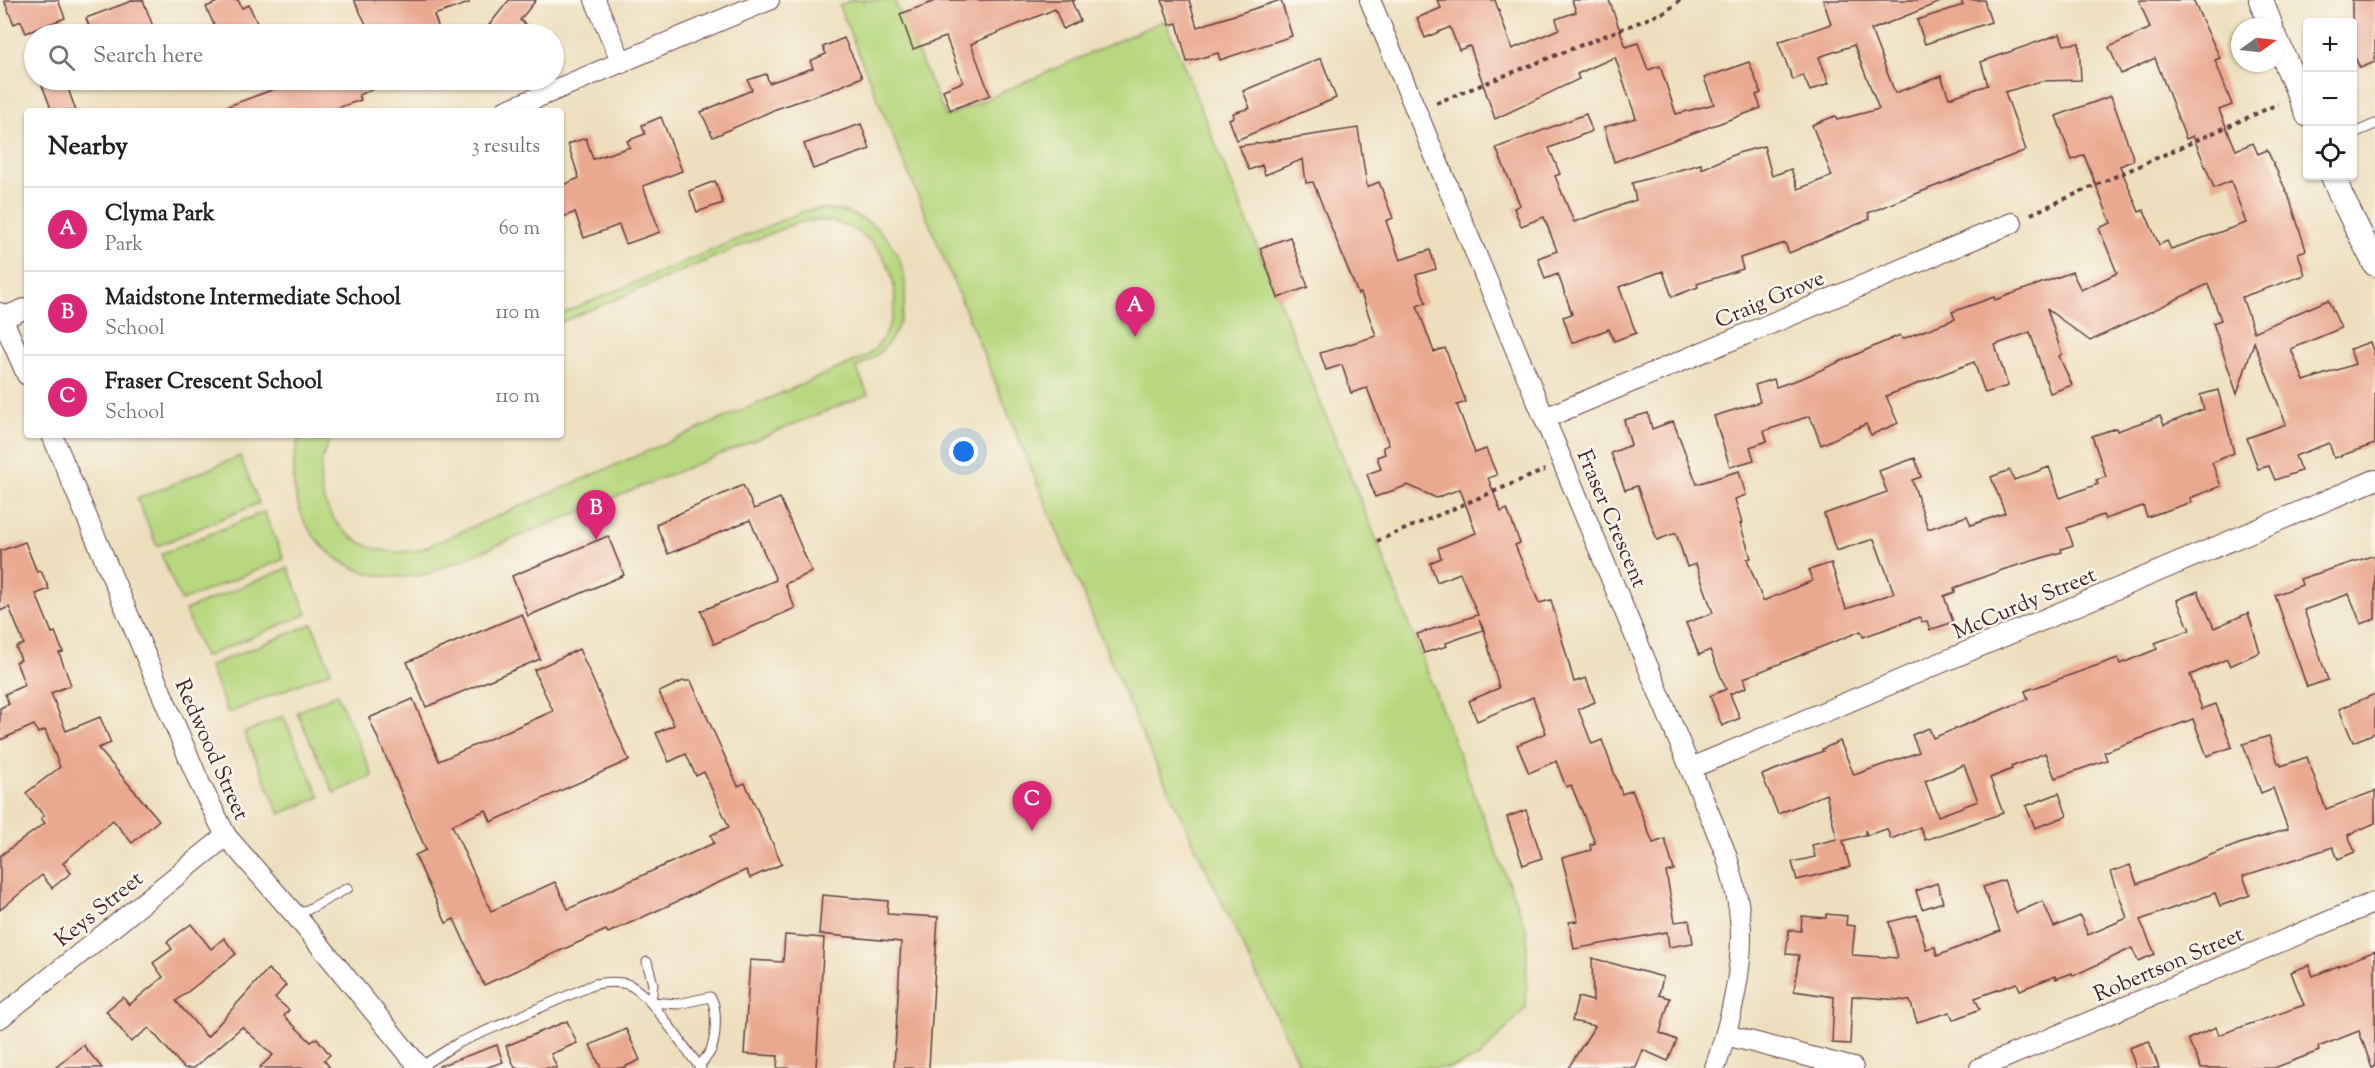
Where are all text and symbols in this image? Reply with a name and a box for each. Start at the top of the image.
north arrow [2231,18,2285,72]
map controls [2303,18,2357,180]
button: + [2303,18,2357,72]
search box [24,24,564,90]
icon: search [45,41,78,74]
text: Search here [93,41,203,73]
button: − [2303,72,2357,126]
button: locate [2303,126,2357,180]
text: Nearby [48,129,128,166]
text: 3 results [471,133,540,162]
text: Clyma Park [105,199,215,231]
text: A [59,215,76,244]
text: 60 m [499,215,540,244]
text: Park [105,231,143,260]
street label: Craig Grove [1710,263,1830,338]
text: Maidstone Intermediate School [105,283,401,315]
pin: A [1116,288,1154,337]
text: B [61,299,74,328]
text: 110 m [495,299,540,328]
text: School [105,315,165,344]
text: Fraser Crescent School [105,367,323,399]
text: C [59,383,76,412]
text: 110 m [495,383,540,412]
text: School [105,399,165,428]
your location [949,437,978,466]
street label: Fraser Crescent [1567,445,1654,594]
pin: B [576,490,616,540]
street label: McCurdy Street [1949,560,2102,649]
street label: Redwood Street [165,675,256,826]
pin: C [1012,782,1052,831]
street label: Keys Street [49,864,152,956]
street label: Robertson Street [2089,920,2250,1012]

